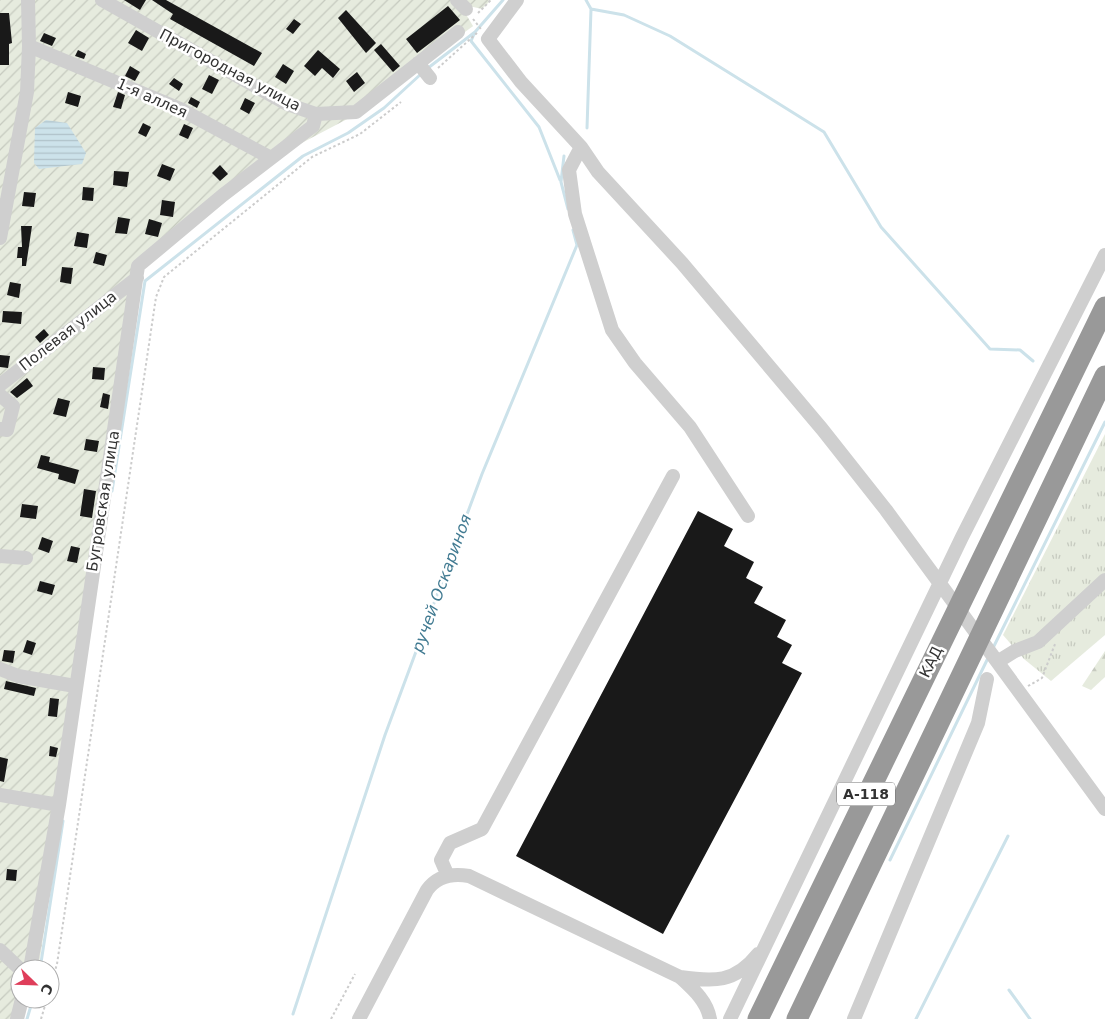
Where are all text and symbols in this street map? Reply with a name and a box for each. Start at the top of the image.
street label: Пригородная улица [156,25,304,115]
street label: 1-я аллея [114,74,190,122]
street label: Полевая улица [16,287,120,375]
street label: Бугровская улица [83,429,123,573]
water label: ручей Оскариноя [407,511,475,656]
street label: КАД [916,643,946,681]
road number: А-118 [837,782,895,806]
north arrow [10,959,60,1009]
text: С [38,981,56,997]

